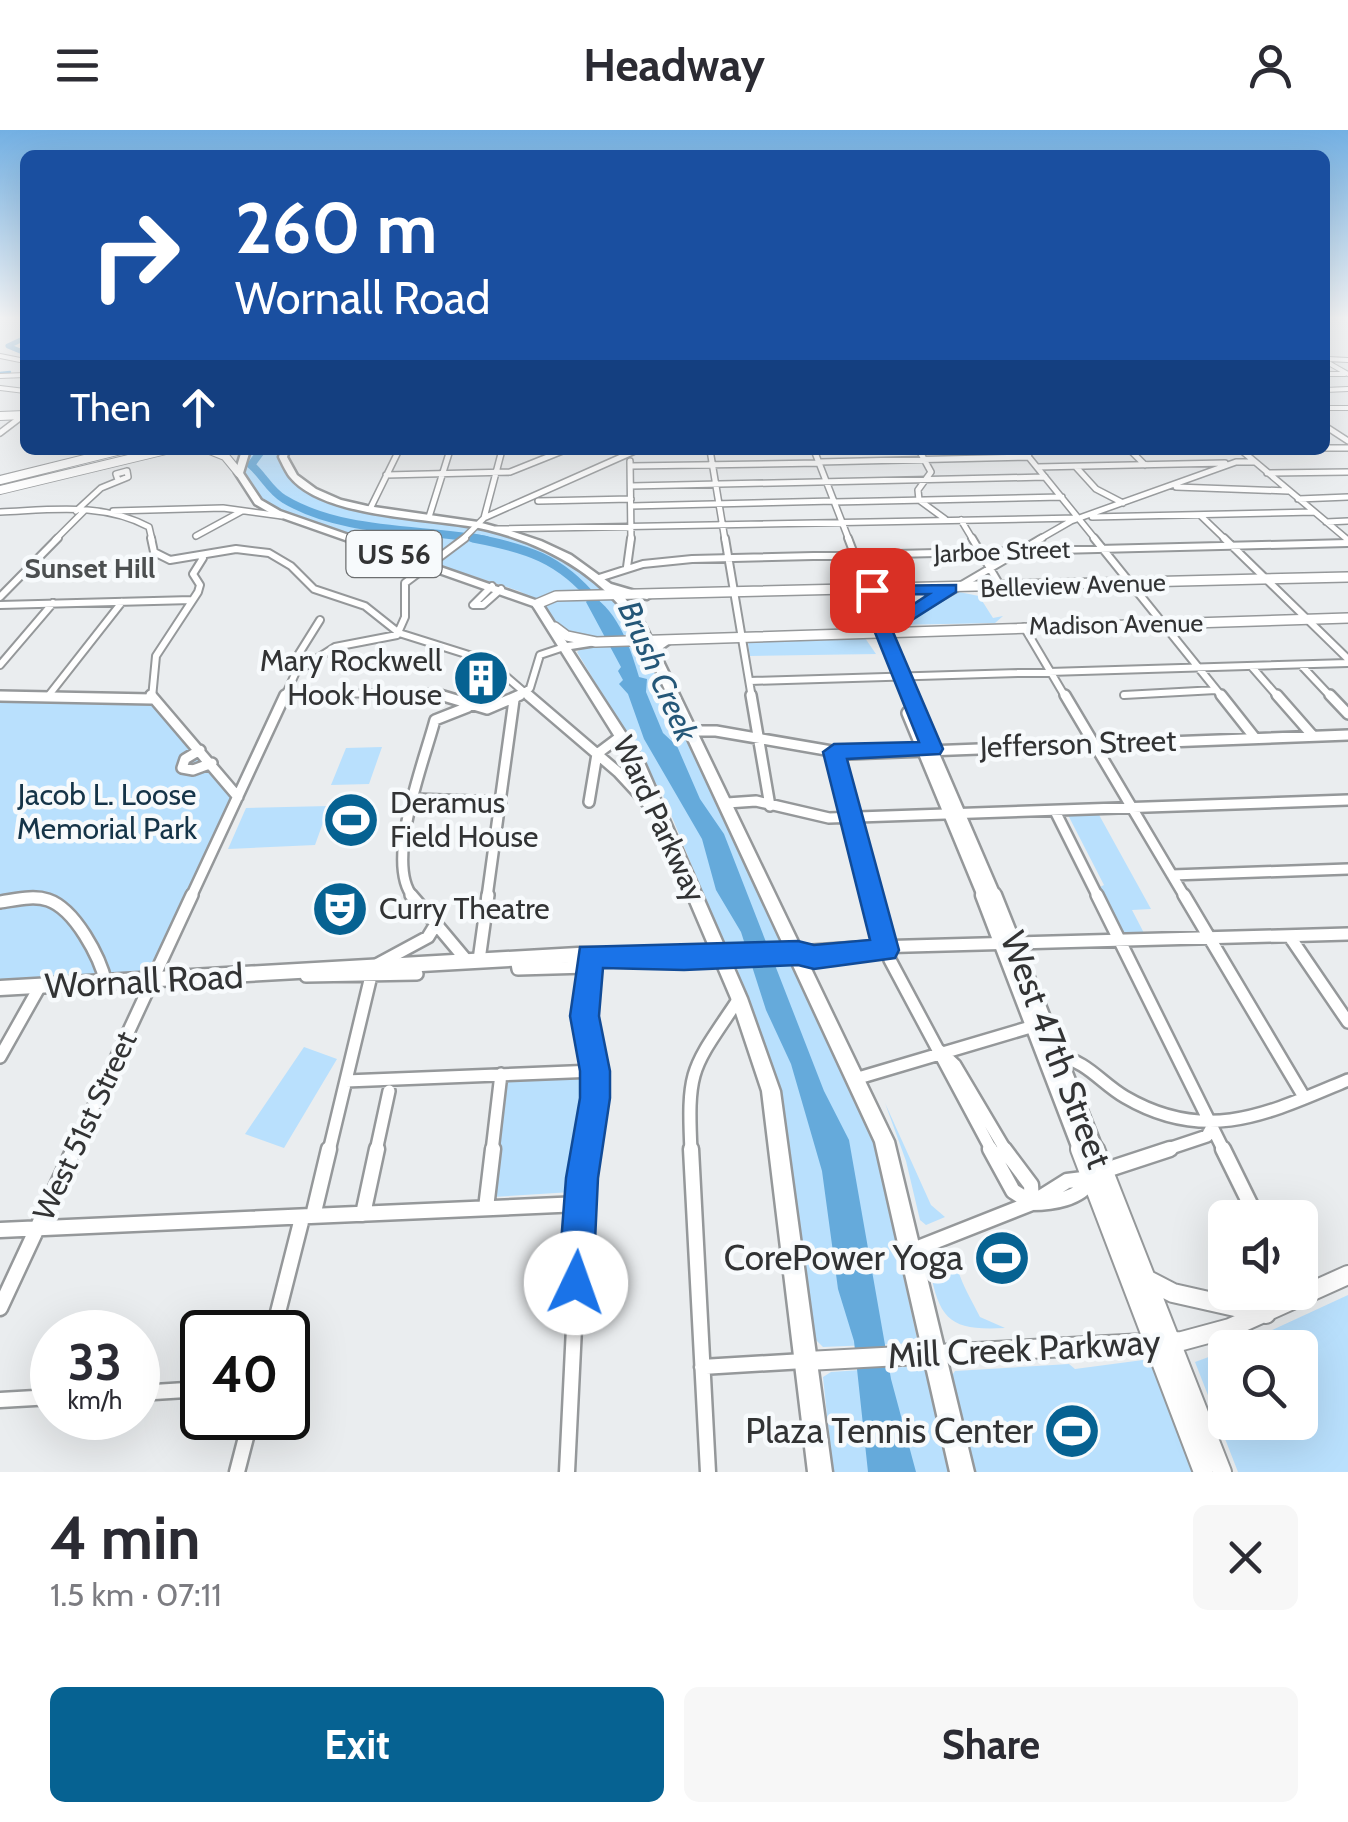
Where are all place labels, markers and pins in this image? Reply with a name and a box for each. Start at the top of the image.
pin [830,548,915,633]
place label: Mary Rockwell Hook House [260,642,442,713]
building icon: Mary Rockwell Hook House [451,648,511,708]
place label: Deramus Field House [390,784,538,855]
sports icon: Deramus Field House [321,790,381,850]
theatre icon: Curry Theatre [310,879,370,939]
place label: Curry Theatre [379,890,550,927]
sports icon: CorePower Yoga [972,1228,1032,1288]
place label: CorePower Yoga [724,1236,963,1279]
sports icon: Plaza Tennis Center [1042,1401,1102,1461]
place label: Plaza Tennis Center [745,1409,1033,1452]

